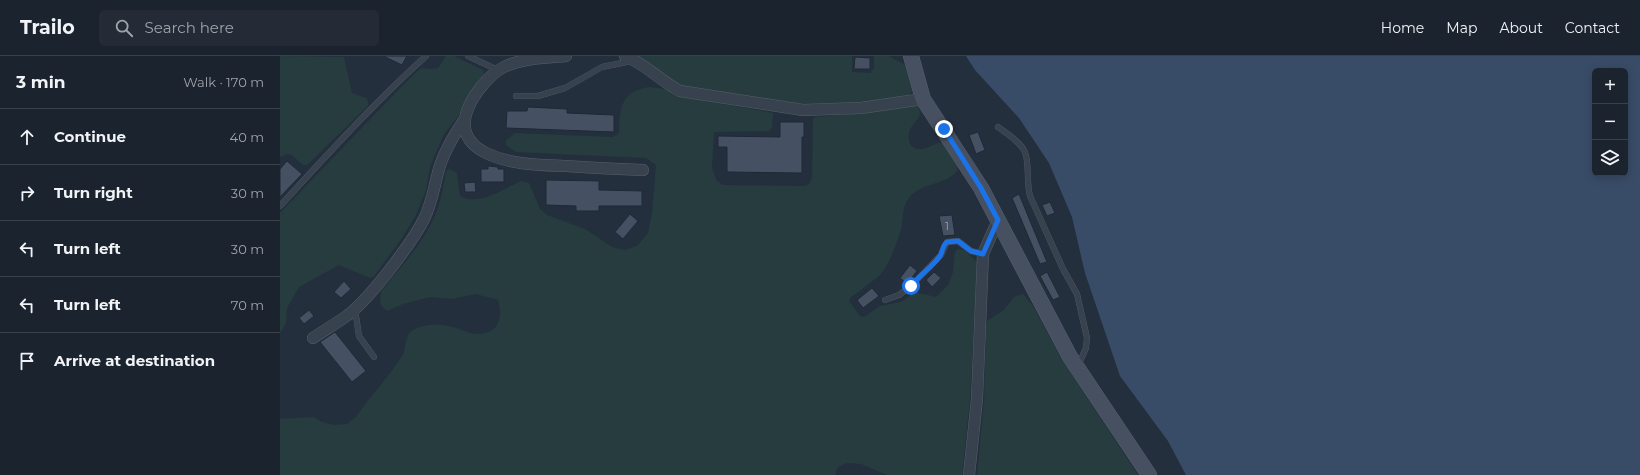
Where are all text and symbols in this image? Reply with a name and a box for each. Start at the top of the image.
search box [99,10,379,46]
text: Trailo [20,16,75,39]
icon: search [113,17,135,39]
text: Search here [145,18,234,37]
text: Home [1381,19,1424,37]
text: Map [1446,19,1477,37]
text: About [1499,19,1543,37]
text: Contact [1565,19,1620,37]
map controls [1592,68,1628,176]
button: + [1592,68,1628,104]
text: 3 min [16,72,66,92]
text: Walk · 170 m [183,74,264,90]
button: − [1592,104,1628,140]
route end [935,120,953,138]
icon: ahead [16,126,38,148]
text: Continue [54,127,126,146]
text: 40 m [230,129,264,145]
button: layers [1592,140,1628,176]
icon: right [16,182,38,204]
text: Turn right [54,183,133,202]
text: 30 m [231,185,264,201]
house number: 1 [945,219,949,233]
icon: left [16,238,38,260]
text: Turn left [54,239,121,258]
text: 30 m [231,241,264,257]
route start [902,277,920,295]
icon: left [16,294,38,316]
text: Turn left [54,295,121,314]
text: 70 m [231,297,264,313]
icon: arrive [16,350,38,372]
text: Arrive at destination [54,351,215,370]

